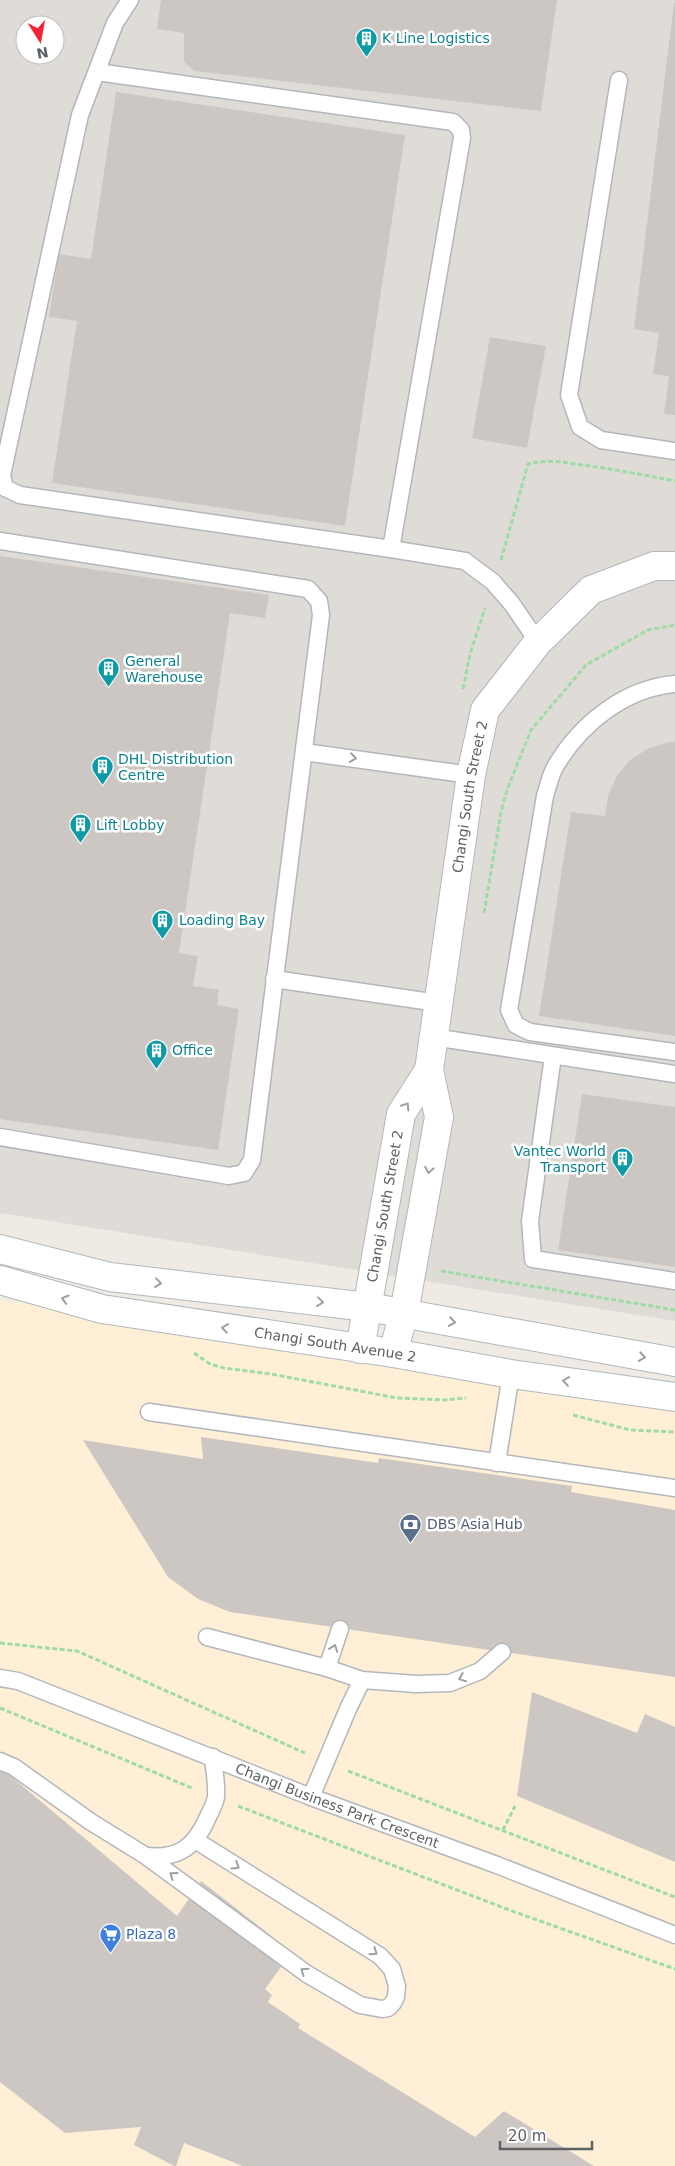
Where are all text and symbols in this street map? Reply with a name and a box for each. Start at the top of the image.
north arrow [15,15,65,65]
building icon: K Line Logistics [354,26,378,57]
place label: K Line Logistics [382,30,490,46]
text: N [35,44,50,62]
place label: General Warehouse [125,653,203,685]
building icon: General Warehouse [97,657,121,688]
street label: Changi South Street 2 [449,719,491,874]
place label: DHL Distribution Centre [118,751,233,783]
one-way arrow [348,753,357,763]
building icon: DHL Distribution Centre [90,755,114,786]
building icon: Lift Lobby [68,813,92,844]
place label: Lift Lobby [96,817,165,833]
building icon: Loading Bay [151,908,175,939]
place label: Loading Bay [179,912,265,928]
building icon: Office [144,1038,168,1069]
place label: Office [172,1042,213,1058]
one-way arrow [400,1102,410,1111]
street label: Changi South Street 2 [364,1129,406,1284]
place label: Vantec World Transport [514,1143,607,1175]
building icon: Vantec World Transport [610,1147,634,1178]
one-way arrow [425,1165,435,1174]
one-way arrow [155,1277,163,1288]
one-way arrow [62,1294,70,1304]
one-way arrow [316,1296,324,1307]
one-way arrow [448,1316,456,1327]
one-way arrow [220,1324,229,1334]
street label: Changi South Avenue 2 [253,1324,418,1365]
one-way arrow [637,1351,646,1361]
one-way arrow [561,1376,569,1387]
bank icon: DBS Asia Hub [399,1512,423,1543]
place label: DBS Asia Hub [427,1516,523,1532]
one-way arrow [328,1645,338,1653]
one-way arrow [458,1672,467,1682]
street label: Changi Business Park Crescent [233,1760,442,1851]
one-way arrow [231,1859,240,1869]
one-way arrow [170,1873,179,1881]
supermarket icon: Plaza 8 [98,1922,122,1953]
place label: Plaza 8 [126,1926,176,1942]
one-way arrow [368,1946,378,1955]
one-way arrow [300,1968,310,1977]
scale bar [500,2118,592,2150]
text: 20 m [508,2127,546,2145]

